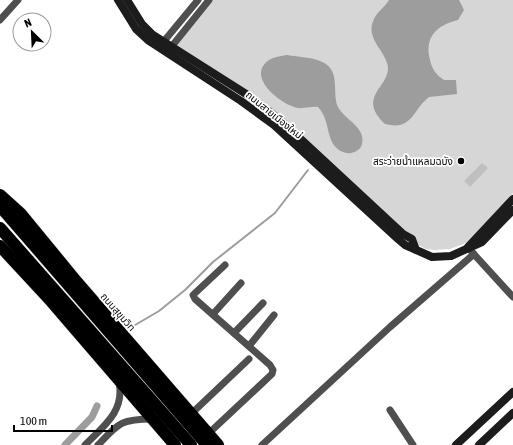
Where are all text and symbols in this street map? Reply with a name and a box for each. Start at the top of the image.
north arrow [12,12,52,52]
text: N [23,16,33,30]
street label: ถนนสายเมืองใหม่ [244,88,305,141]
place label: สระว่ายน้ำแหลมฉบัง [373,154,453,167]
marker: สระว่ายน้ำแหลมฉบัง [456,156,466,166]
street label: ถนนสุขุมวิท [98,291,137,334]
scale bar [14,407,112,433]
text: 100 m [20,414,47,428]

